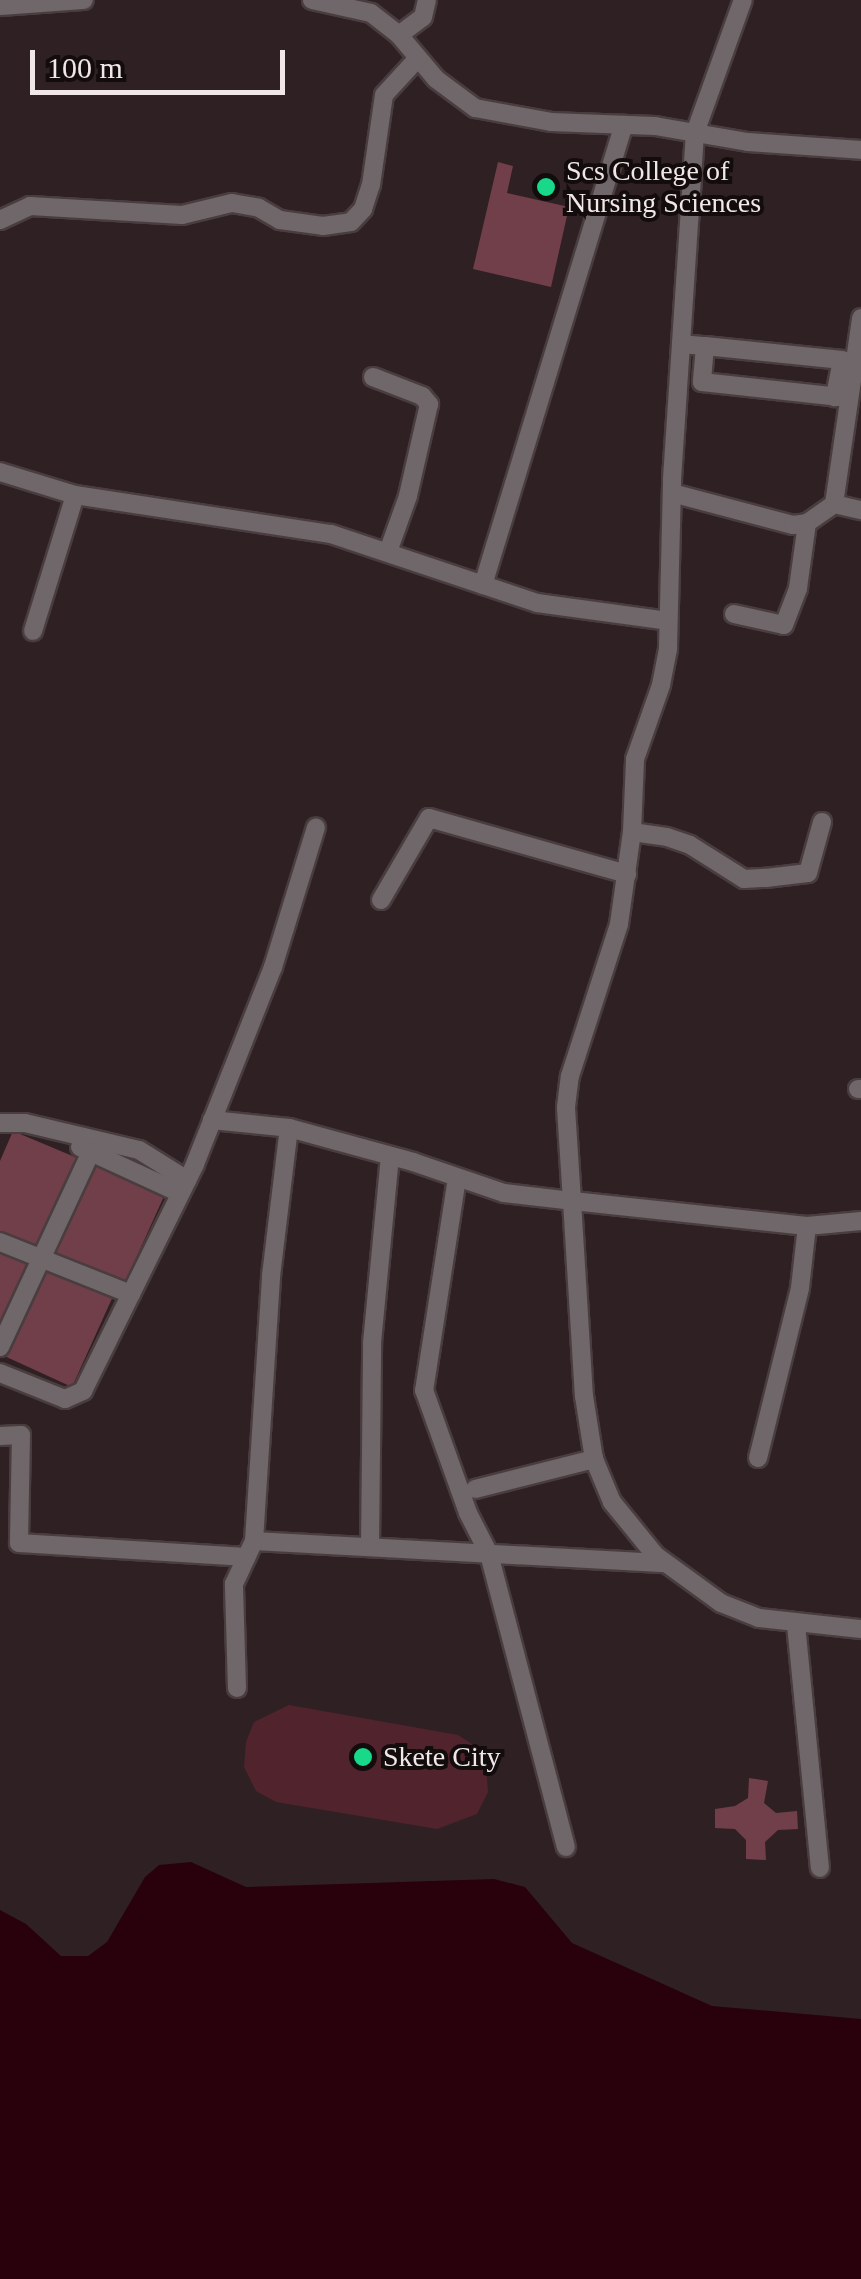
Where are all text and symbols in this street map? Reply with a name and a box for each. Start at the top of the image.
scale bar [35,30,290,92]
text: 100 m [47,51,123,84]
place label: Scs College of Nursing Sciences [566,154,761,220]
marker: Scs College of Nursing Sciences [535,176,557,198]
place label: Skete City [383,1740,500,1774]
marker: Skete City [352,1746,374,1768]

